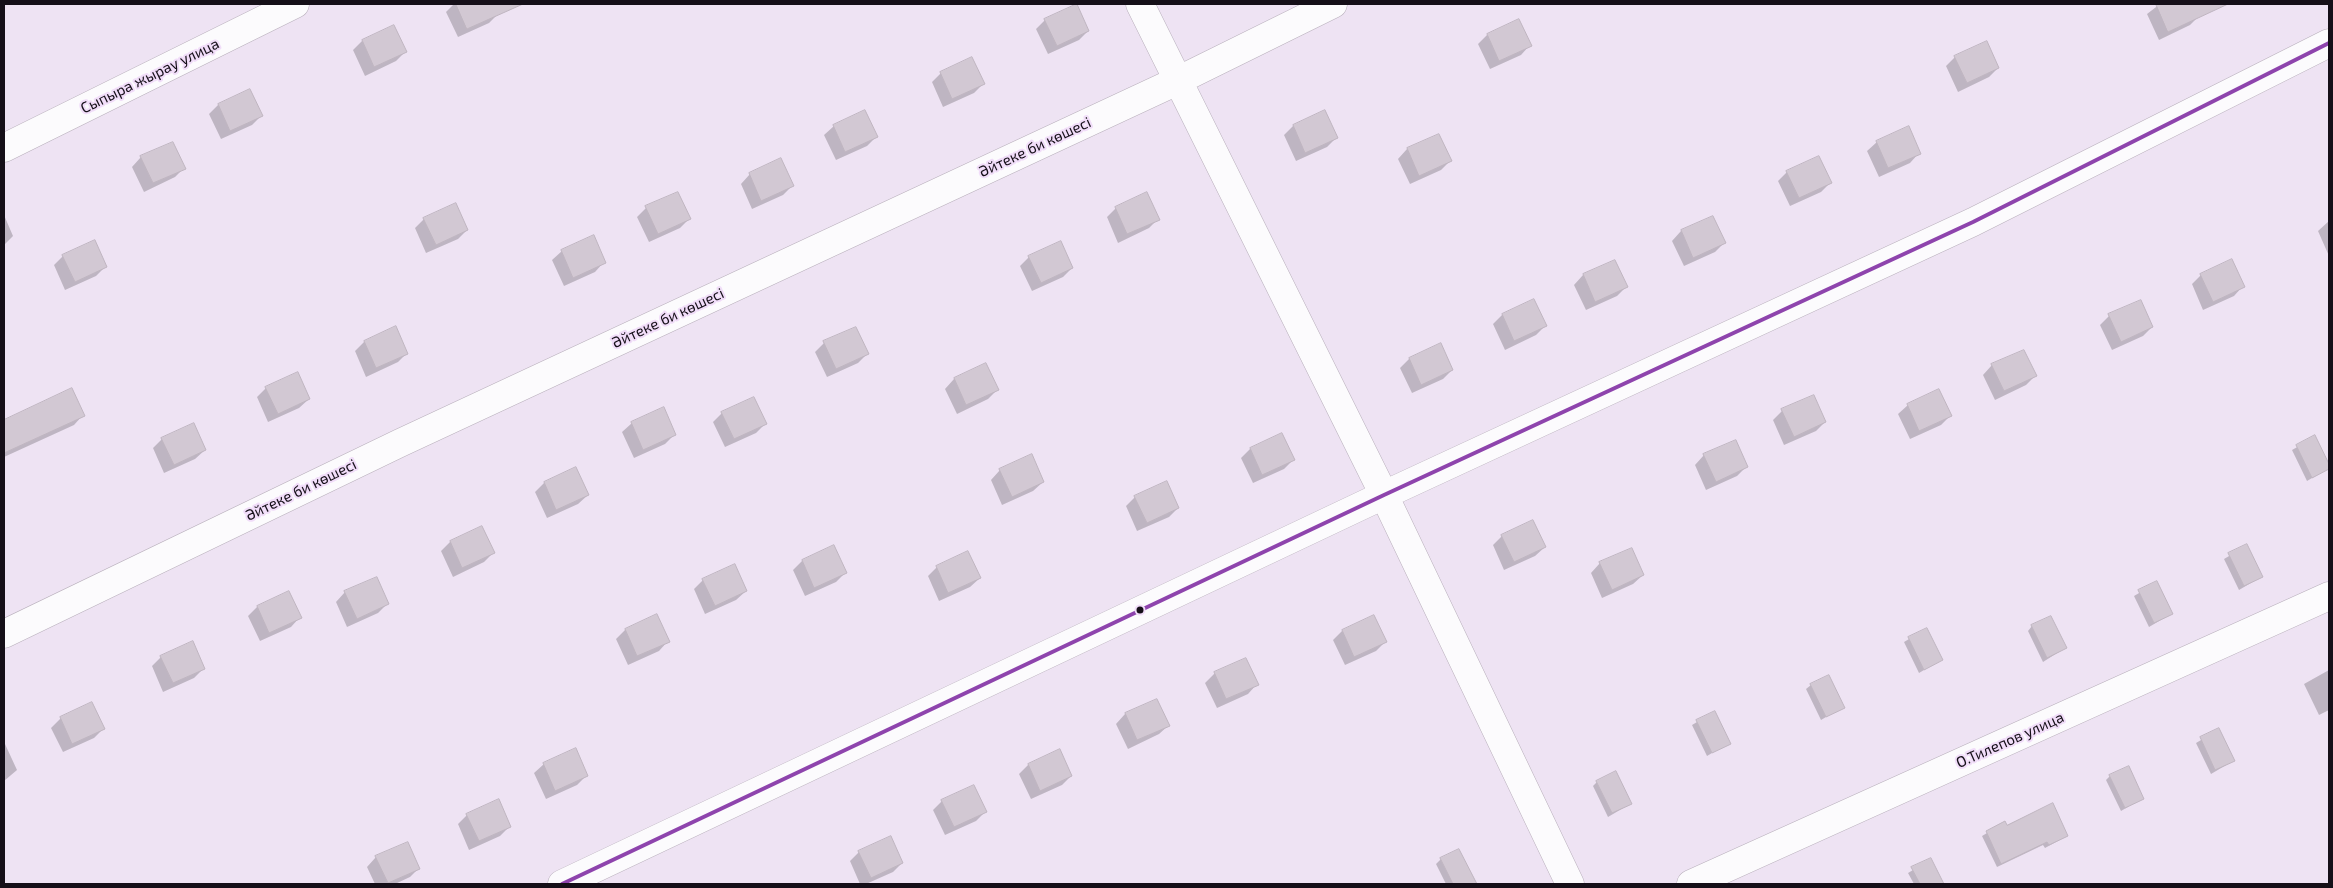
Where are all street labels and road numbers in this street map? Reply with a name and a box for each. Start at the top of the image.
street label: Сыпыра жырау улица [78,35,222,117]
street label: Әйтеке би көшесі [976,113,1094,181]
street label: Әйтеке би көшесі [609,284,727,352]
street label: Әйтеке би көшесі [243,455,359,525]
street label: О.Тилепов улица [1953,708,2067,772]

